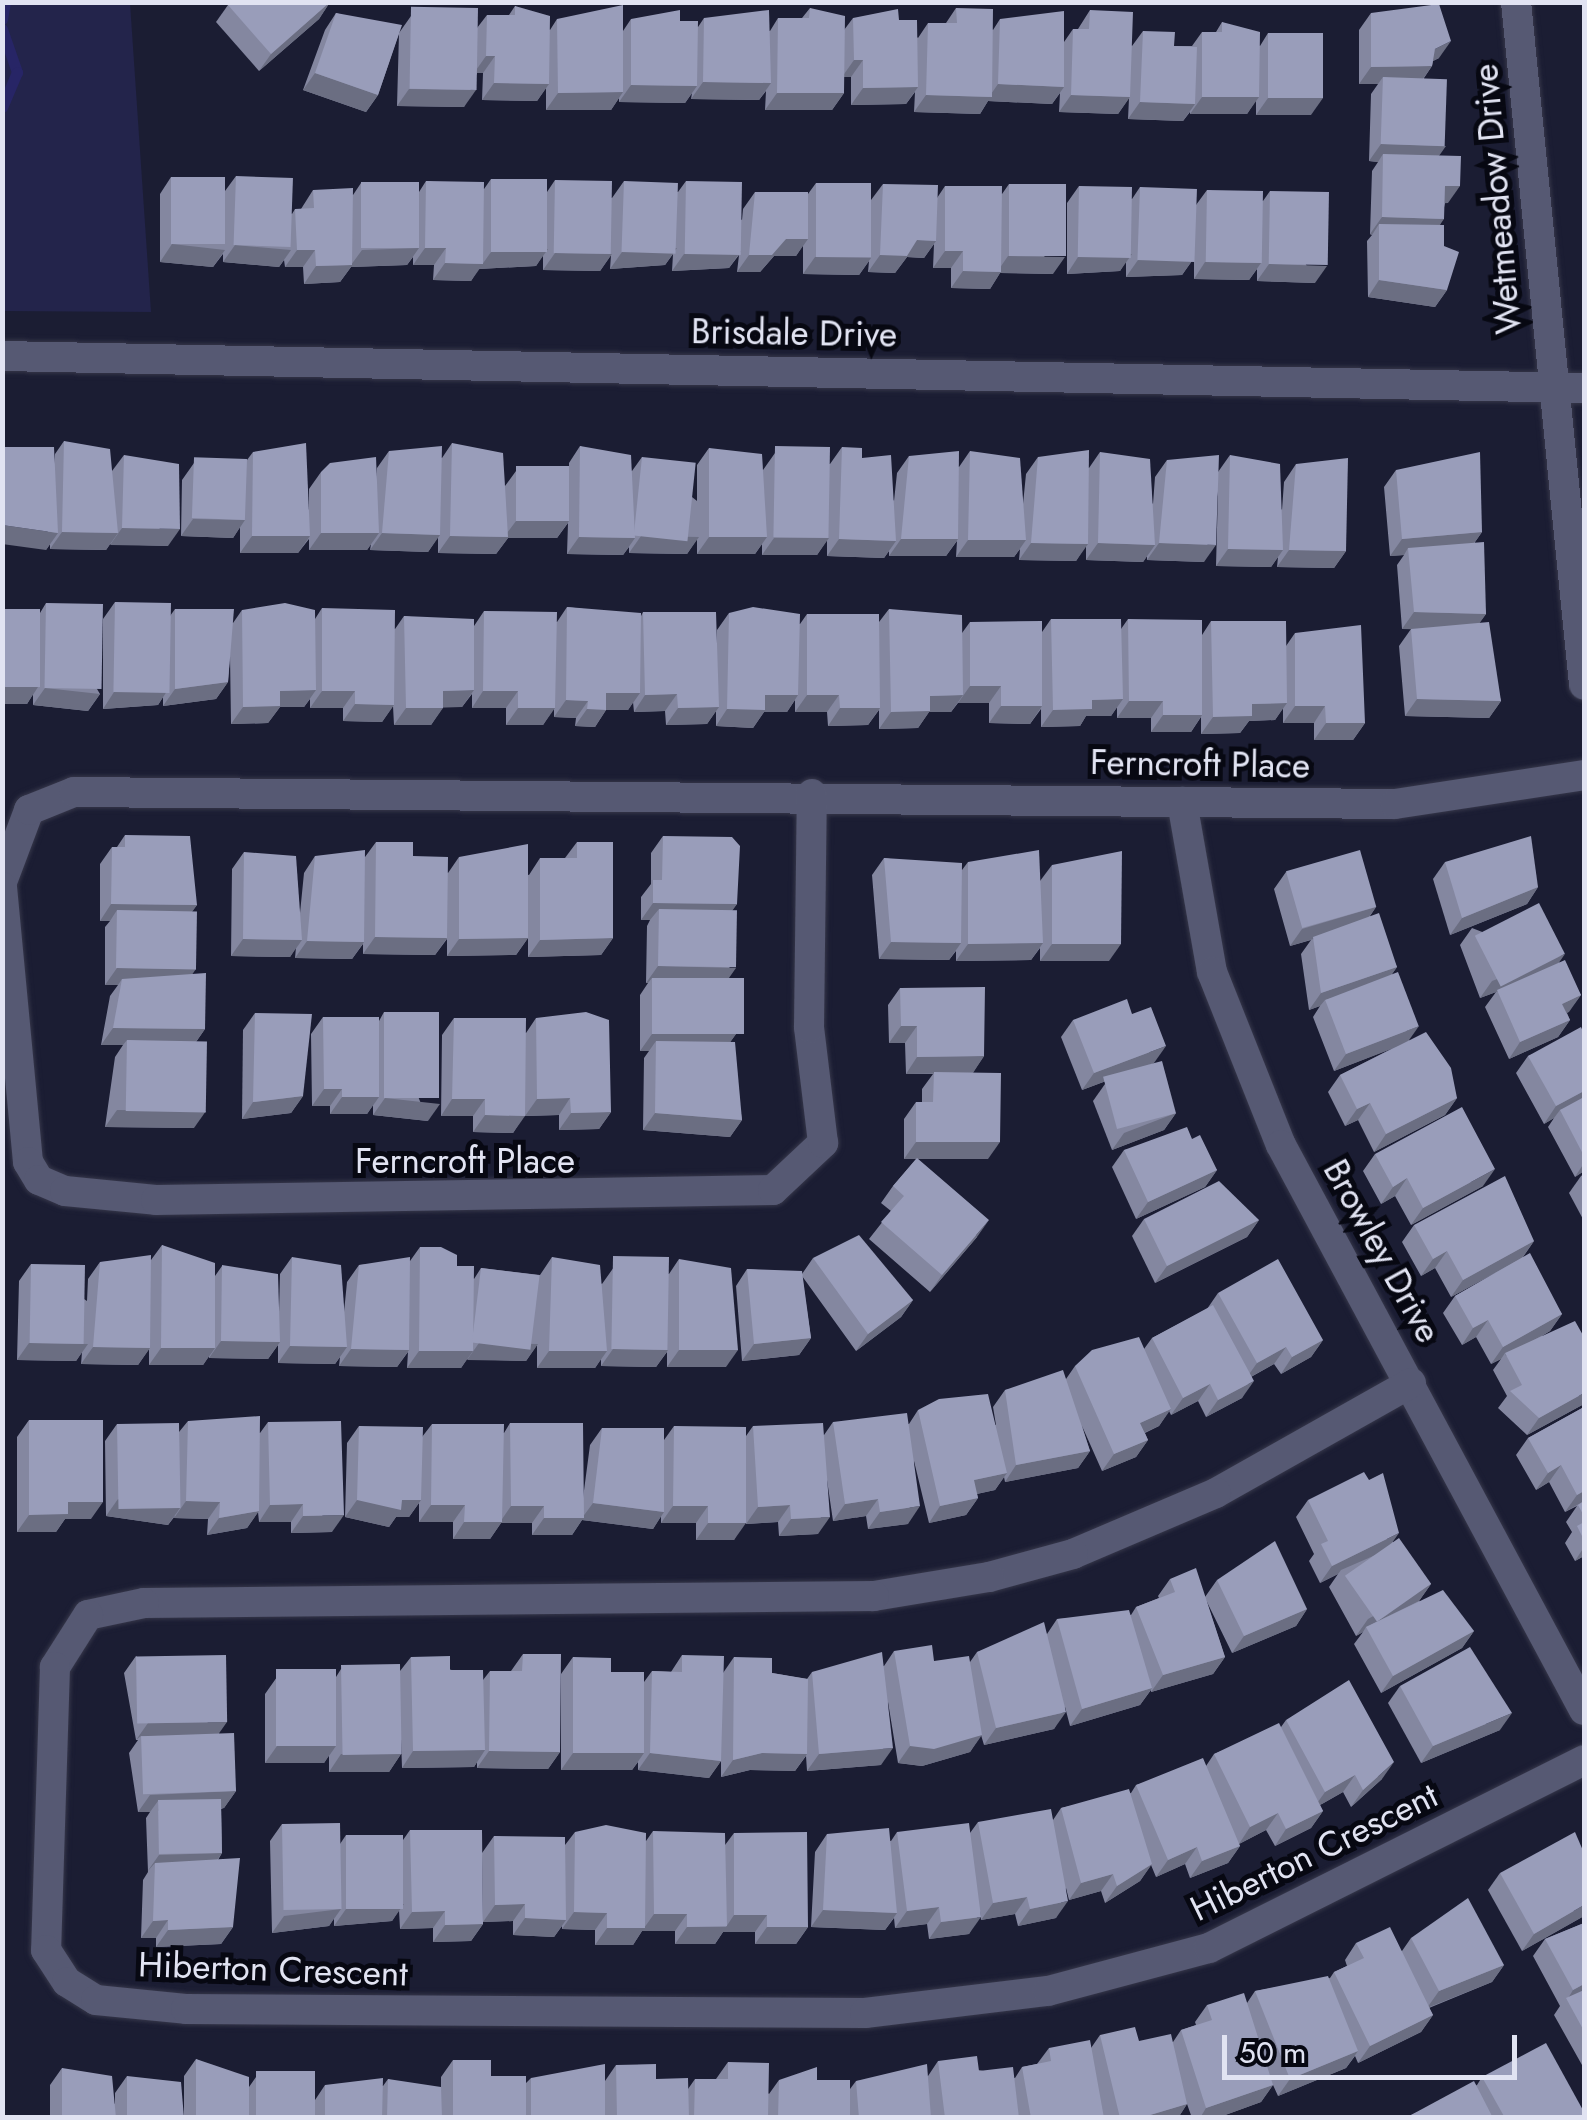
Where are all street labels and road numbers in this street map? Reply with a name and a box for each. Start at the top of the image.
street label: Wetmeadow Drive [1464,62,1530,336]
street label: Brisdale Drive [691,310,897,356]
street label: Ferncroft Place [1090,741,1310,787]
street label: Ferncroft Place [355,1140,575,1182]
street label: Browley Drive [1315,1152,1449,1350]
street label: Hiberton Crescent [1184,1774,1444,1930]
street label: Hiberton Crescent [138,1943,408,1995]

